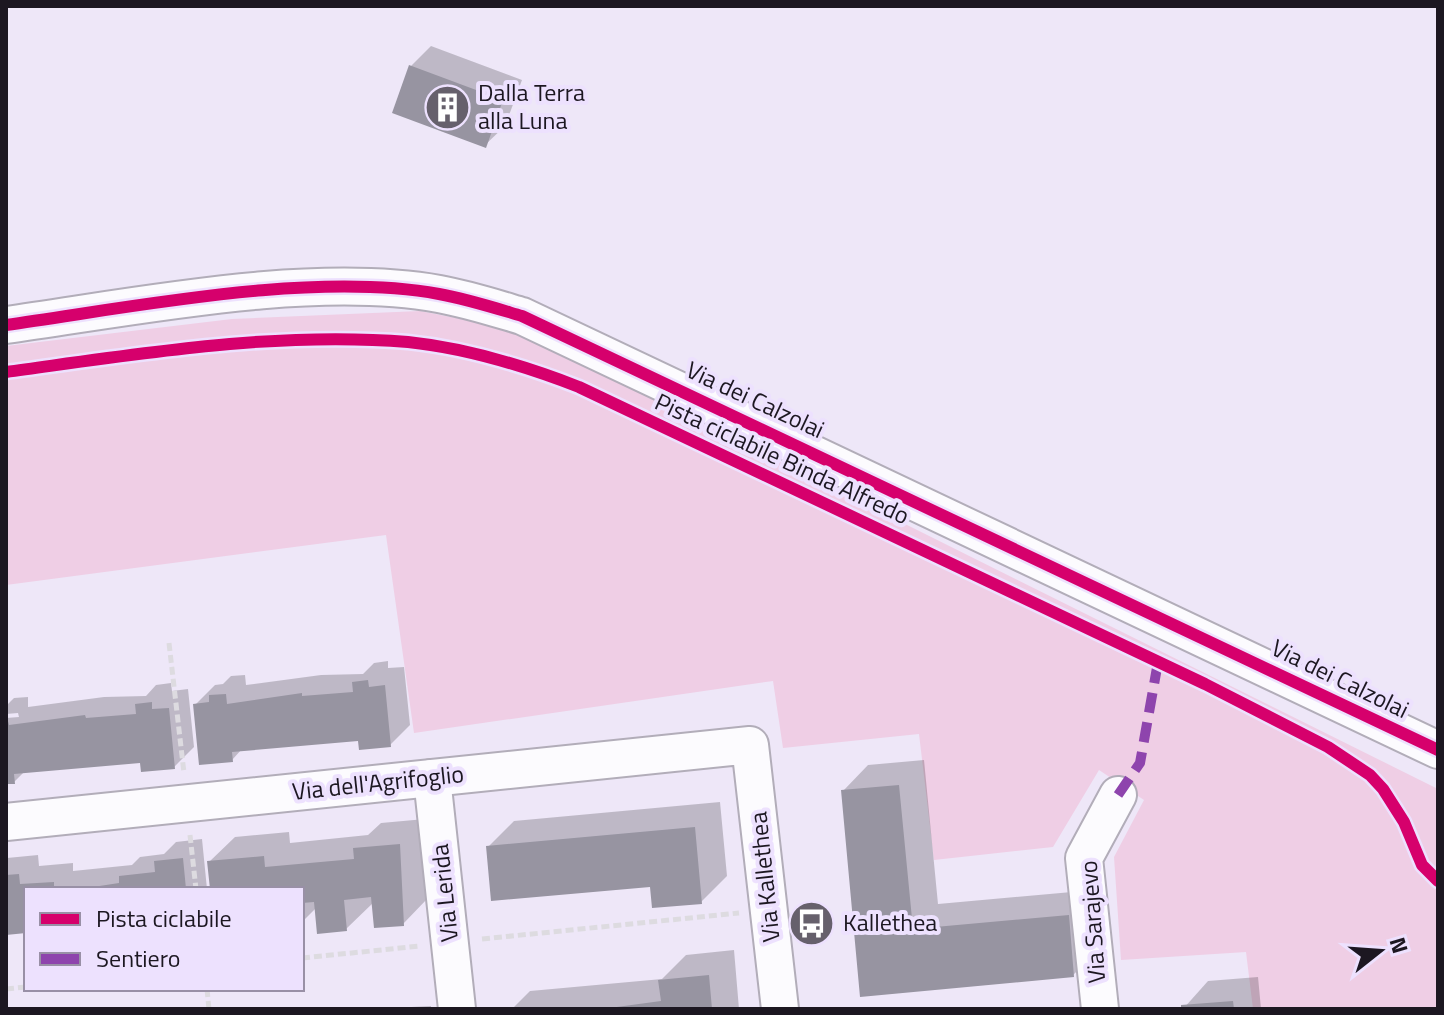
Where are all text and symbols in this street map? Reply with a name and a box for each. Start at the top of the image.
place label: Dalla Terra alla Luna [478,74,585,138]
building icon: Dalla Terra alla Luna [423,83,471,131]
street label: Via dei Calzolai [680,351,830,447]
street label: Pista ciclabile Binda Alfredo [649,383,916,533]
street label: Via dei Calzolai [1266,629,1415,727]
street label: Via dell'Agrifoglio [290,755,466,809]
street label: Via Kallethea [739,810,789,944]
street label: Via Lerida [421,842,467,944]
street label: Via Sarajevo [1070,859,1114,985]
legend [24,887,304,991]
bus stop icon: Kallethea [788,899,836,947]
text: Pista ciclabile [96,900,232,936]
place label: Kallethea [843,904,937,940]
north arrow [1340,911,1420,991]
text: N [1381,933,1418,957]
text: Sentiero [96,940,180,976]

